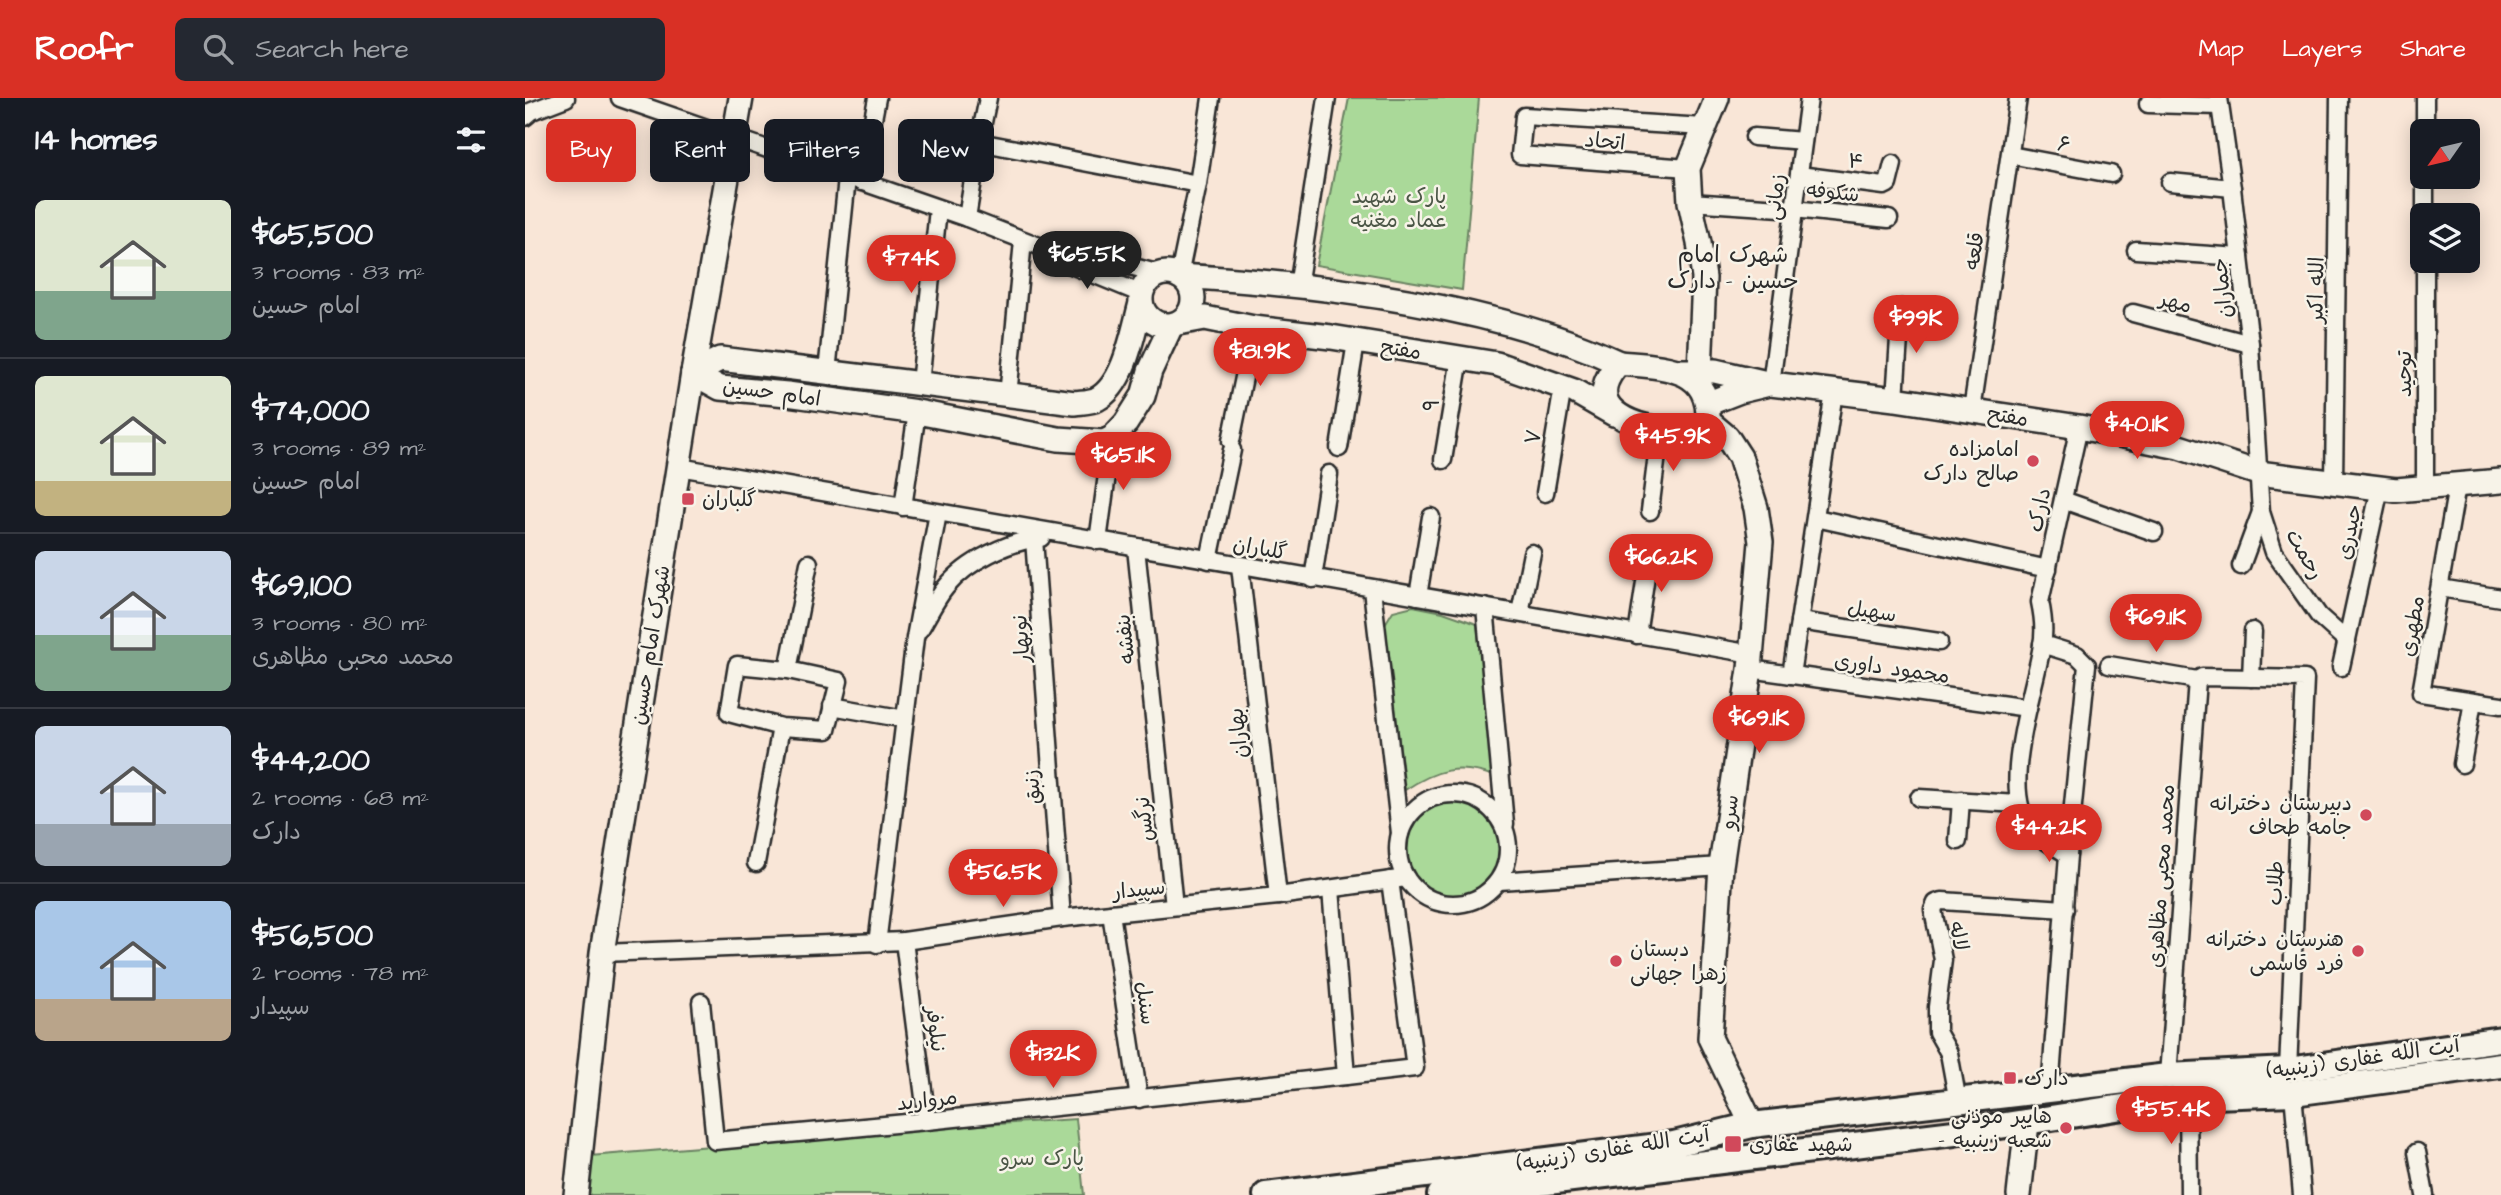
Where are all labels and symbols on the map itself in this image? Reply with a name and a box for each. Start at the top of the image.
north arrow [2410,119,2480,189]
street label: اتحاد [1583,125,1626,158]
street label: ۶ [2055,129,2073,160]
street label: ۴ [1846,146,1866,177]
street label: زمانی [1758,172,1793,222]
street label: شکوفه [1805,175,1861,210]
park label: پارک شهید عماد مغنیه [1350,182,1448,235]
street label: قلعه [1957,230,1992,272]
pin: $65.5K [1030,232,1144,291]
pin: $74K [870,236,952,295]
district label: شهرک امام حسین - دارک [1667,239,1799,297]
street label: جماران [2205,256,2240,319]
street label: الله اکبر [2301,257,2332,325]
street label: مهر [2155,284,2195,321]
pin: $99K [1875,296,1957,355]
pin: $81.9K [1203,328,1317,388]
street label: مفتح [1379,332,1423,367]
street label: توحید [2390,350,2419,397]
street label: امام حسین [721,371,823,415]
street label: ۹ [1416,396,1447,414]
street label: مفتح [1986,399,2030,434]
pin: $40.1K [2080,402,2194,461]
pin: $45.9K [1616,414,1730,473]
street label: ۷ [1518,427,1549,447]
pin: $65.1K [1066,432,1180,492]
place label: امامزاده صالح دارک [1923,435,2019,488]
marker: امامزاده صالح دارک [2025,453,2041,469]
place label: گلباران [702,485,756,514]
street label: دارک [2021,485,2058,535]
marker: گلباران [680,491,696,507]
street label: حیدری [2329,502,2370,563]
street label: رحمت [2278,524,2331,585]
street label: گلباران [1231,529,1289,567]
pin: $66.2K [1604,534,1718,594]
street label: شهرک امام حسین [624,563,678,727]
street label: سهیل [1845,593,1899,630]
street label: مطهری [2393,593,2432,659]
pin: $69.1K [2099,594,2213,654]
street label: نوبهار [1005,613,1038,665]
street label: بنفشه [1108,613,1143,665]
street label: محمود داوری [1832,646,1952,691]
pin: $69.1K [1702,696,1816,755]
street label: بهاران [1221,706,1256,760]
street label: زنبق [1017,769,1048,805]
street label: محمد محبی مظاهری [2141,783,2182,969]
place label: دبیرستان دخترانه جامه طحاف [2209,789,2352,842]
street label: سرو [1713,793,1746,832]
street label: نرگس [1128,795,1161,843]
pin: $44.2K [1992,804,2106,864]
marker: دبیرستان دخترانه جامه طحاف [2358,807,2374,823]
pin: $56.5K [946,850,1060,909]
street label: طلاب [2260,860,2291,906]
street label: سپیدار [1109,872,1167,907]
street label: لاله [1942,919,1975,953]
place label: هنرستان دخترانه فرد قاسمی [2206,925,2344,978]
place label: دبستان زهرا جهانی [1630,935,1727,988]
marker: هنرستان دخترانه فرد قاسمی [2350,943,2366,959]
marker: دبستان زهرا جهانی [1608,953,1624,969]
street label: سنبل [1128,979,1163,1027]
street label: نیلوفر [918,1003,953,1053]
pin: $132K [1004,1030,1102,1090]
street label: آیت الله غفاری (زینبیه) [2265,1030,2462,1086]
place label: دارک [2024,1064,2069,1093]
marker: دارک [2002,1070,2018,1086]
street label: مروارید [895,1083,959,1118]
pin: $55.4K [2114,1086,2228,1146]
place label: هایپر موذنی - شعبه زینبیه [1938,1102,2052,1155]
street label: آیت الله غفاری (زینبیه) [1515,1120,1712,1179]
marker: هایپر موذنی - شعبه زینبیه [2058,1120,2074,1136]
place label: شهید غفاری [1749,1130,1853,1159]
marker: شهید غفاری [1723,1134,1743,1154]
park label: پارک سرو [999,1144,1084,1173]

